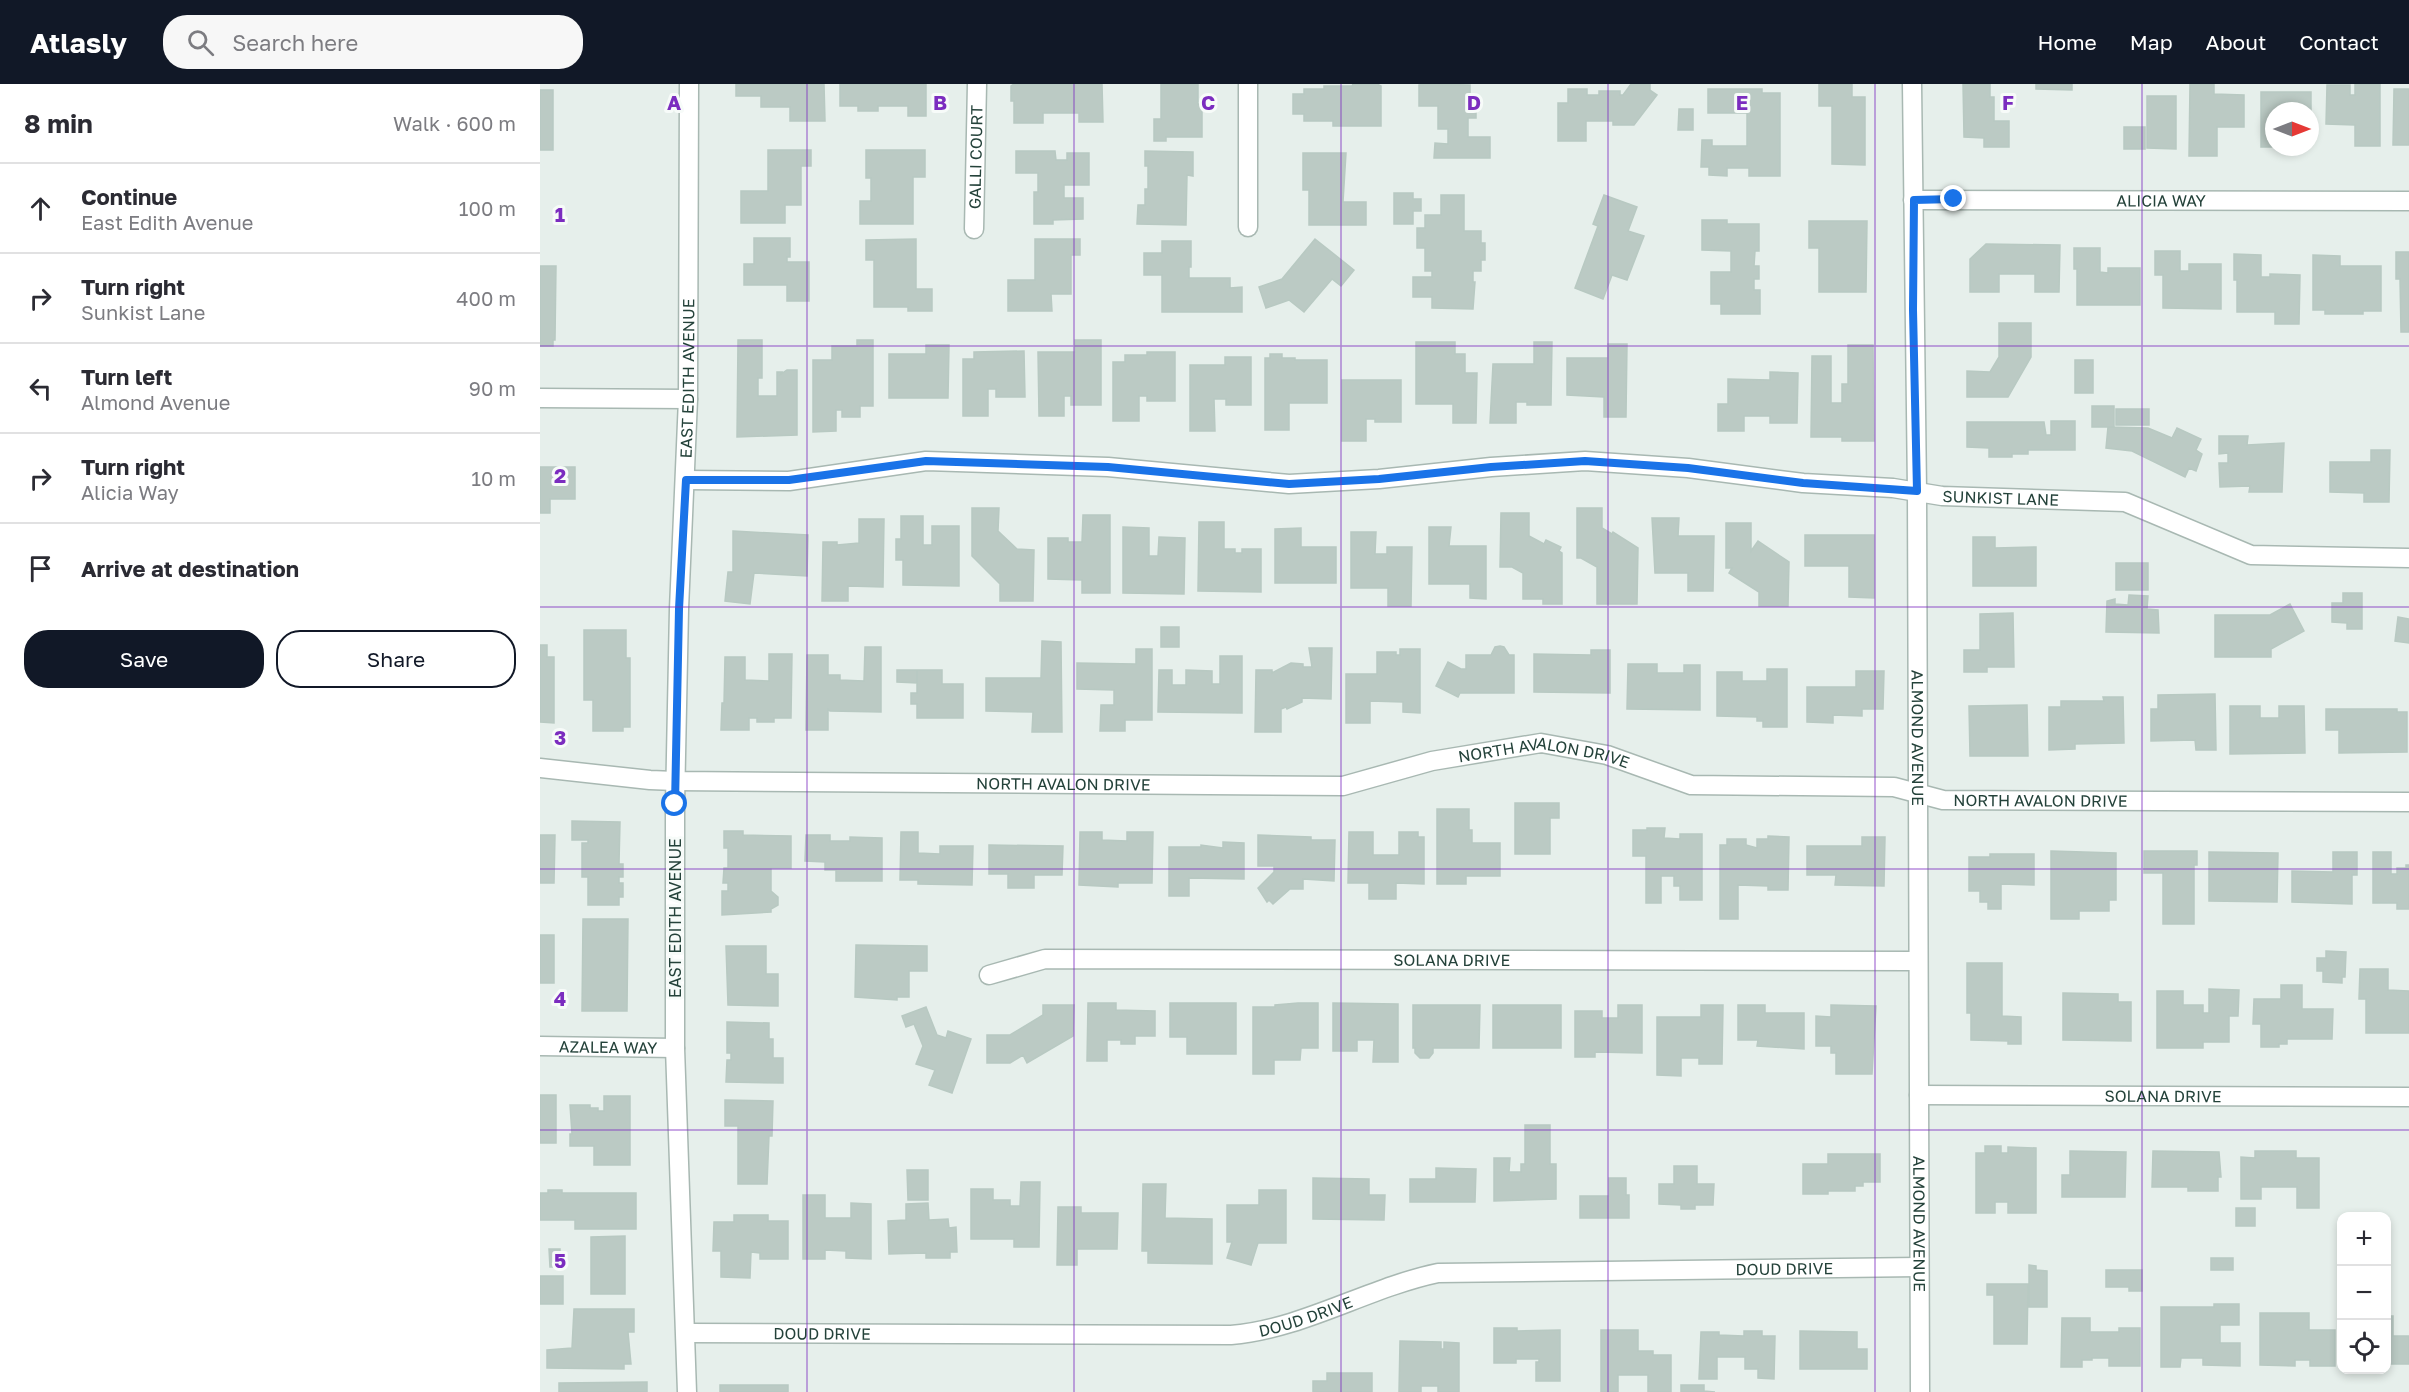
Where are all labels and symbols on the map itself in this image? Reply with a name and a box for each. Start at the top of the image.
text: A [667,90,681,114]
text: B [933,90,947,114]
text: C [1201,90,1215,114]
text: D [1467,90,1481,114]
text: E [1736,90,1748,114]
text: F [2002,90,2014,114]
north arrow [2265,102,2319,156]
street label: GALLI COURT [964,105,987,209]
route end [1940,185,1966,211]
street label: ALICIA WAY [2116,190,2206,211]
text: 1 [555,202,565,226]
street label: EAST EDITH AVENUE [675,298,698,459]
text: 2 [554,463,566,487]
street label: SUNKIST LANE [1942,486,2059,510]
street label: ALMOND AVENUE [1908,670,1928,806]
text: 3 [554,725,566,749]
street label: NORTH AVALON DRIVE [1457,732,1632,772]
street label: NORTH AVALON DRIVE [976,773,1151,795]
route start [661,790,687,816]
street label: NORTH AVALON DRIVE [1953,790,2128,811]
street label: EAST EDITH AVENUE [665,838,685,998]
street label: SOLANA DRIVE [1393,950,1510,970]
text: 4 [554,986,566,1010]
street label: AZALEA WAY [559,1036,658,1058]
street label: SOLANA DRIVE [2104,1086,2222,1106]
street label: ALMOND AVENUE [1909,1156,1930,1292]
text: 5 [554,1248,566,1272]
street label: DOUD DRIVE [1735,1258,1833,1279]
street label: DOUD DRIVE [1257,1292,1355,1341]
street label: DOUD DRIVE [773,1323,871,1344]

